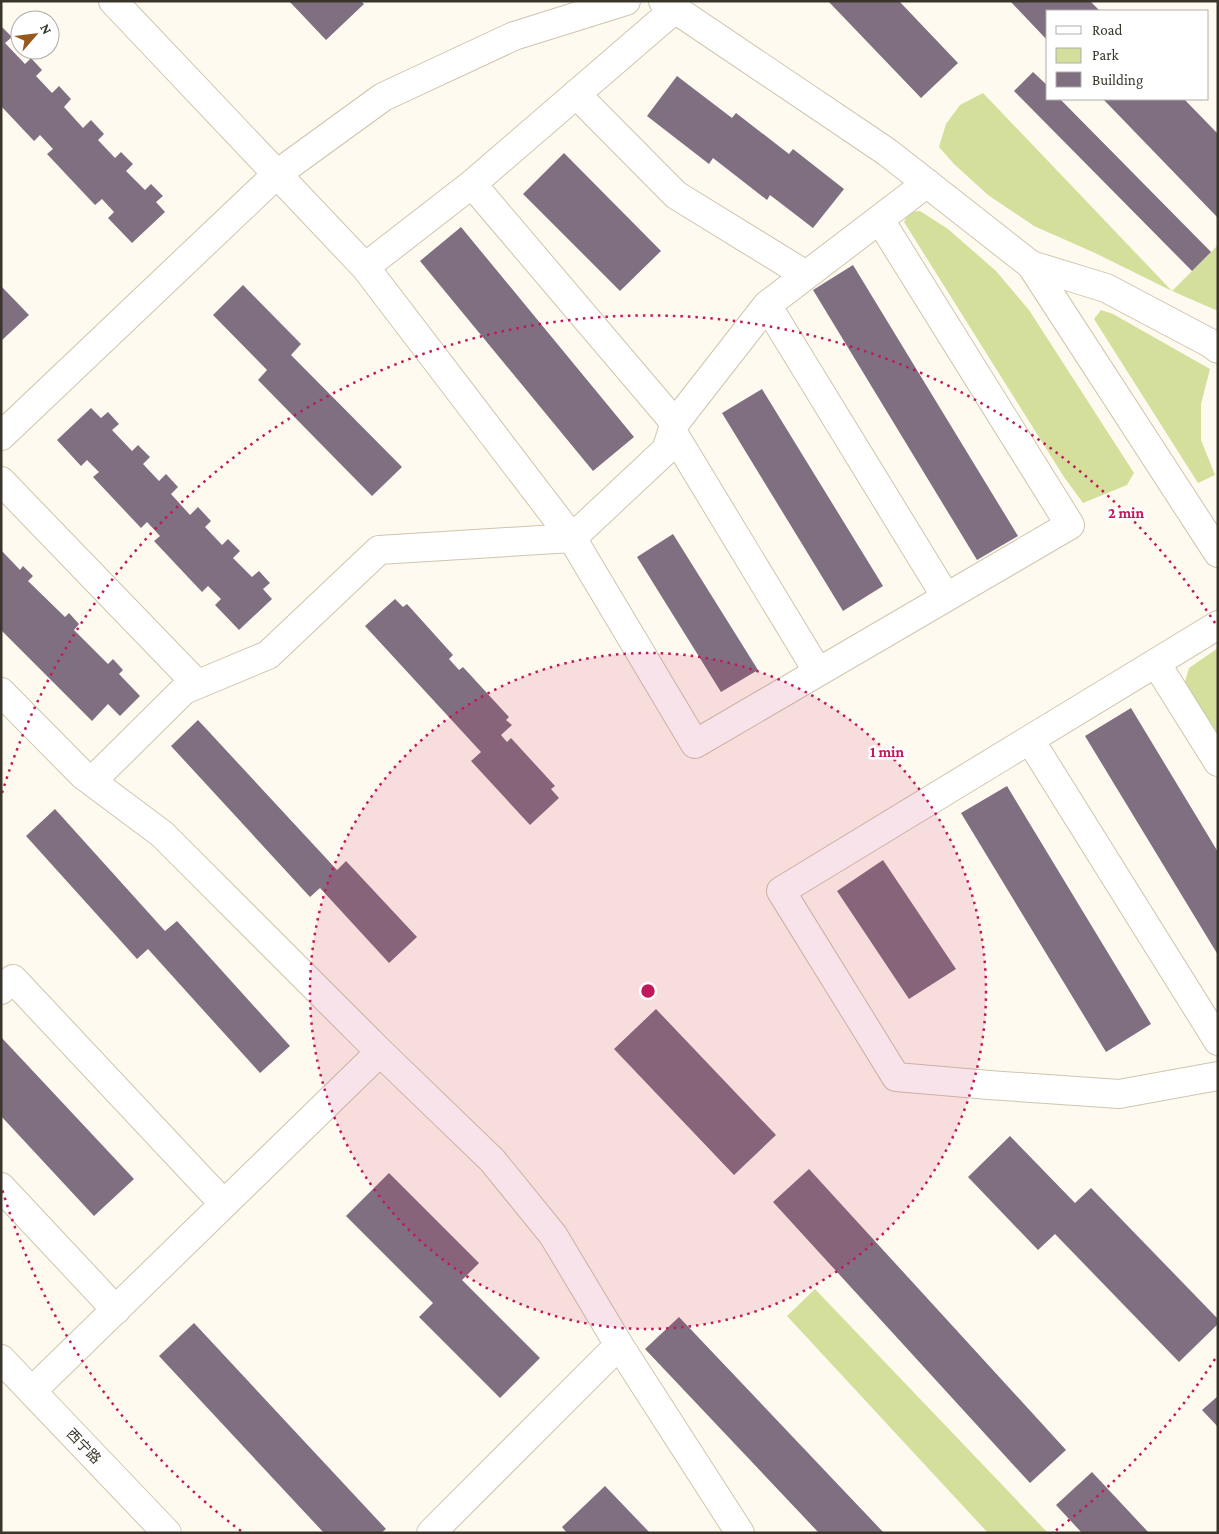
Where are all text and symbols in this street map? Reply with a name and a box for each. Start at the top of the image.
north arrow [10,10,60,60]
legend [1046,10,1209,100]
text: N [37,21,56,37]
text: Road [1092,22,1123,38]
text: Park [1092,47,1119,63]
text: Building [1092,72,1143,89]
text: 2 min [1108,505,1144,521]
text: 1 min [870,744,904,760]
centre of rings [639,982,657,1000]
street label: 西宁路 [64,1425,104,1467]

